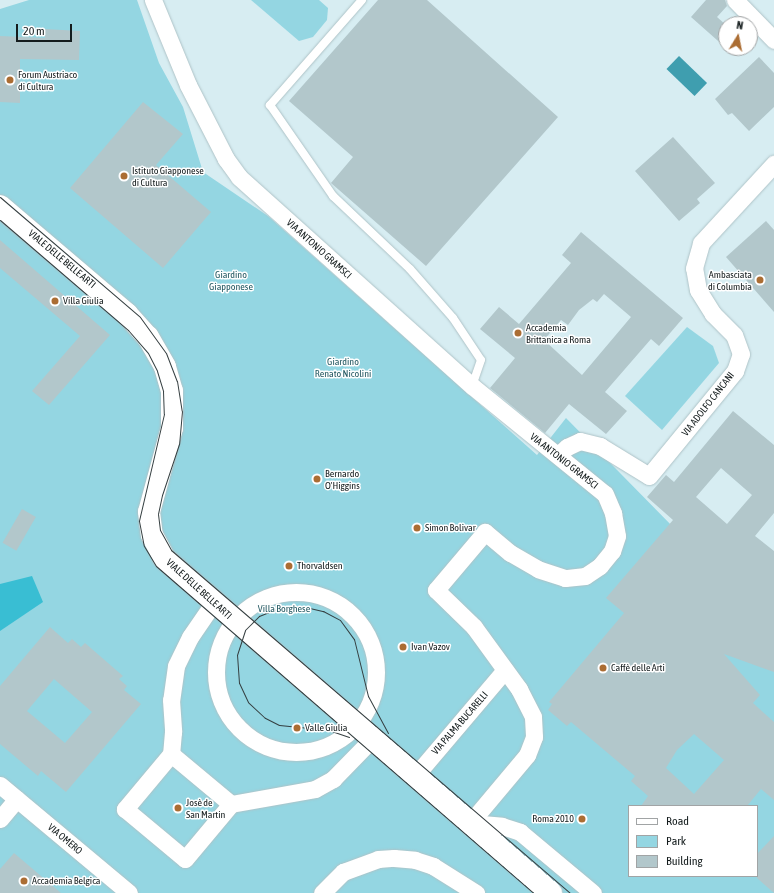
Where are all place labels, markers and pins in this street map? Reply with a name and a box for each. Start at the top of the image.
place label: Forum Austriaco di Cultura [18,68,77,92]
marker: Forum Austriaco di Cultura [5,75,15,85]
place label: Istituto Giapponese di Cultura [132,164,204,188]
marker: Istituto Giapponese di Cultura [119,171,129,181]
place label: Ambasciata di Columbia [708,268,752,292]
marker: Ambasciata di Columbia [755,275,765,285]
place label: Villa Giulia [63,295,104,307]
marker: Villa Giulia [50,296,60,306]
place label: Accademia Brittanica a Roma [526,321,591,344]
marker: Accademia Brittanica a Roma [513,328,523,338]
place label: Bernardo O'Higgins [325,467,360,490]
marker: Bernardo O'Higgins [312,474,322,484]
place label: Simon Bolivar [425,522,476,534]
marker: Simon Bolivar [412,523,422,533]
place label: Thorvaldsen [297,560,343,572]
marker: Thorvaldsen [284,561,294,571]
place label: Ivan Vazov [411,641,450,653]
marker: Ivan Vazov [398,642,408,652]
place label: Caffè delle Arti [611,662,665,674]
marker: Caffè delle Arti [598,663,608,673]
place label: Valle Giulia [305,722,347,734]
marker: Valle Giulia [292,723,302,733]
place label: Josè de San Martin [186,796,225,820]
marker: Josè de San Martin [173,803,183,813]
place label: Roma 2010 [532,813,574,825]
marker: Roma 2010 [577,814,587,824]
place label: Accademia Belgica [32,875,100,887]
marker: Accademia Belgica [19,876,29,886]

